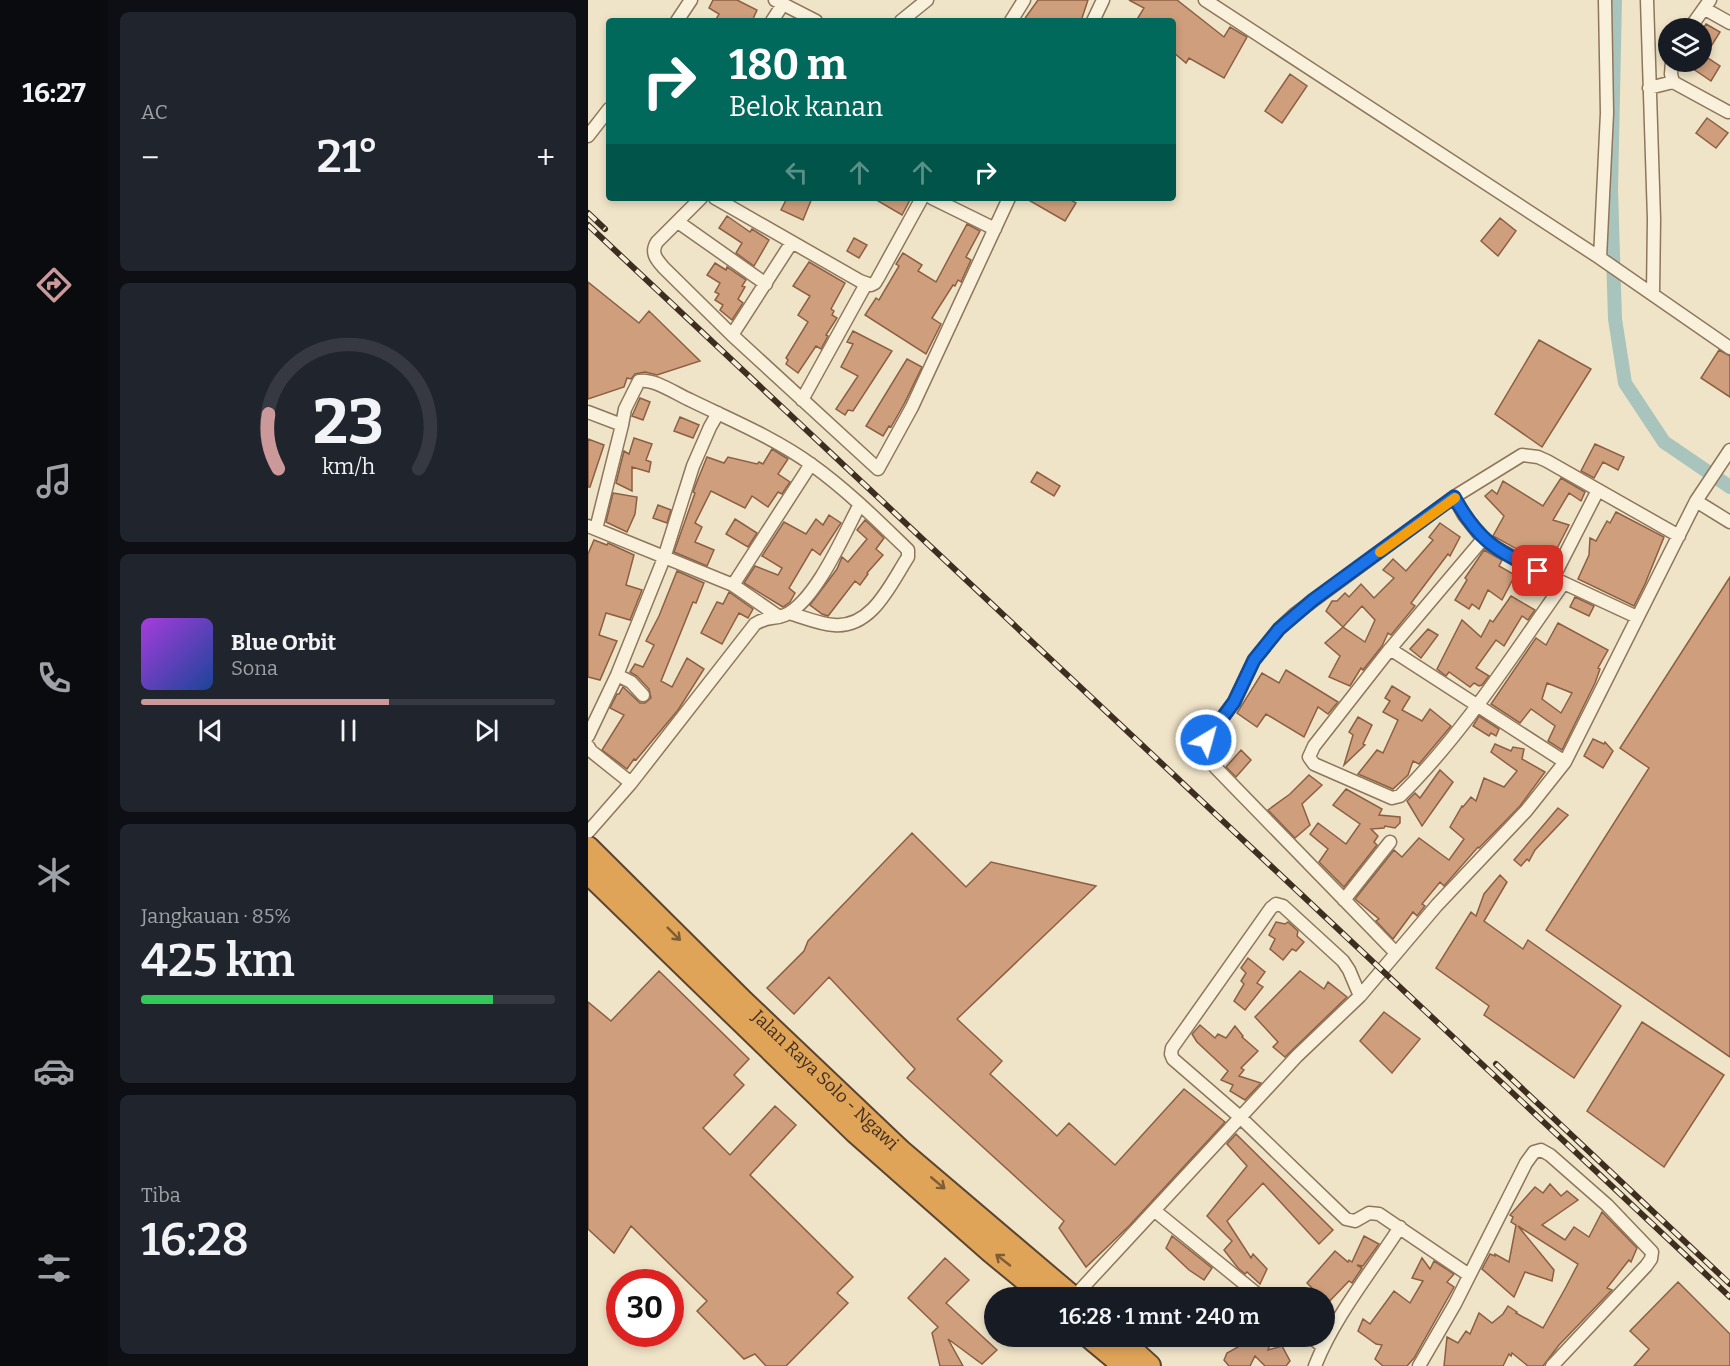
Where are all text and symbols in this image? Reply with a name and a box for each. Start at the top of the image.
map controls [1658,18,1712,72]
button: layers [1658,18,1712,72]
text: 180 m [729,40,847,90]
icon: right [630,42,708,120]
text: 16:27 [22,77,86,109]
text: Belok kanan [729,91,883,123]
text: AC [141,100,168,124]
text: 21° [317,130,379,184]
text: − [141,138,159,178]
text: + [536,138,555,178]
icon: left [780,156,813,189]
icon: ahead [843,156,876,189]
icon: ahead [906,156,939,189]
icon: right [969,156,1002,189]
icon: directions [33,264,75,306]
text: 23 [312,385,384,460]
text: km/h [321,455,375,481]
icon: music [33,460,75,502]
pin [1512,545,1563,596]
icon: arrive [1521,554,1554,587]
text: Blue Orbit [231,629,336,656]
text: Sona [231,656,278,680]
icon: phone [33,657,75,699]
position arrow [1174,708,1238,772]
icon: previous [194,714,227,747]
icon: pause [332,714,365,747]
icon: next [470,714,503,747]
icon: climate [33,854,75,896]
text: Jangkauan · 85% [141,904,291,928]
one-way arrow [667,927,682,941]
text: 425 km [141,934,295,988]
street label: Jalan Raya Solo - Ngawi [747,1005,903,1155]
icon: car [33,1050,75,1092]
one-way arrow [930,1176,945,1190]
text: Tiba [141,1183,181,1207]
text: 16:28 [141,1213,249,1267]
icon: filters [33,1247,75,1289]
one-way arrow [995,1254,1011,1267]
speed limit sign: 30 [606,1269,684,1347]
text: 16:28 · 1 mnt · 240 m [1059,1303,1260,1330]

